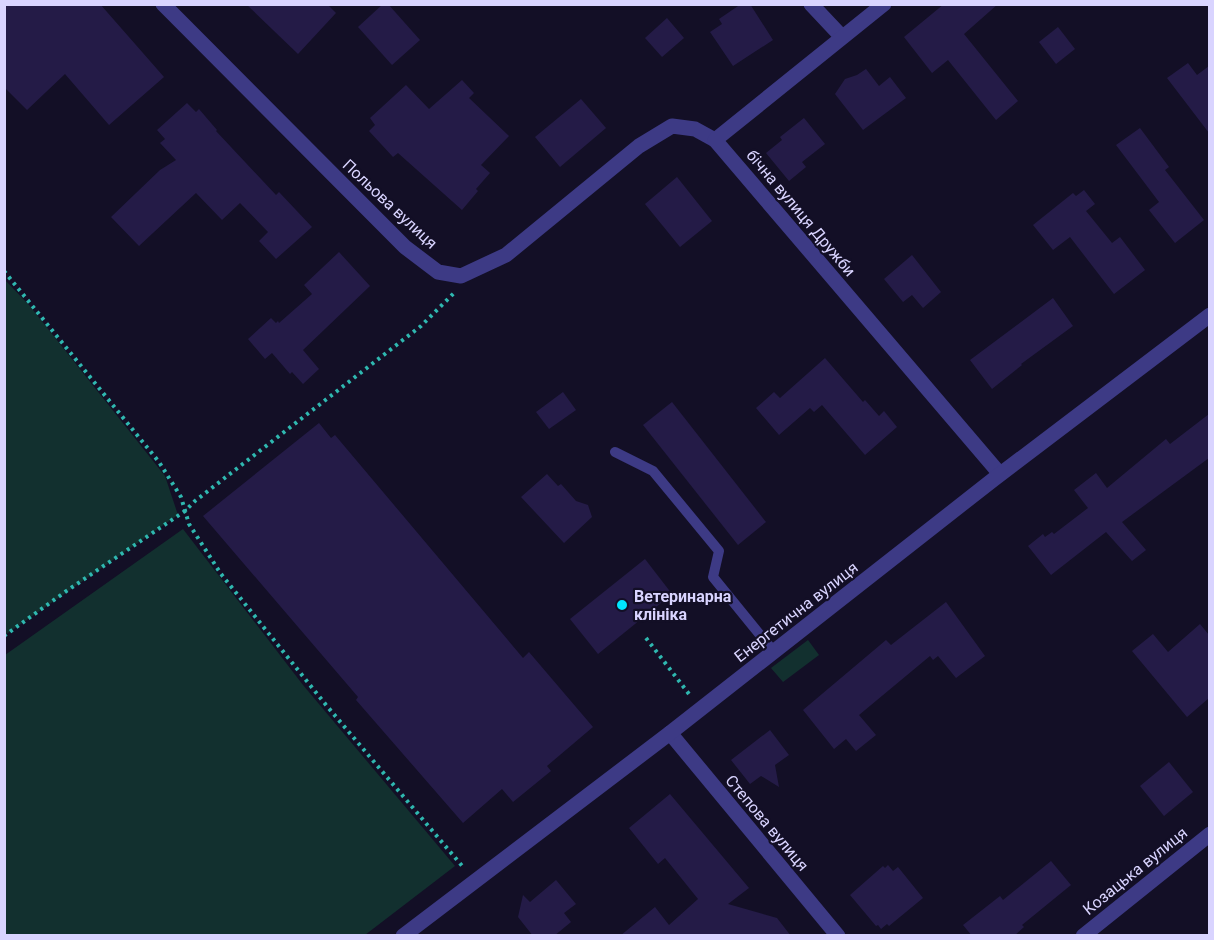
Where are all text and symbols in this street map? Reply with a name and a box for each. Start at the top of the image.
street label: бічна вулиця Дружби [743,146,859,280]
street label: Польова вулиця [339,155,441,253]
street label: Енергетична вулиця [730,558,862,666]
place label: Ветеринарна клініка [634,587,732,624]
marker: Ветеринарна клініка [615,598,629,612]
street label: Степова вулиця [721,771,813,875]
street label: Козацька вулиця [1079,823,1191,919]

